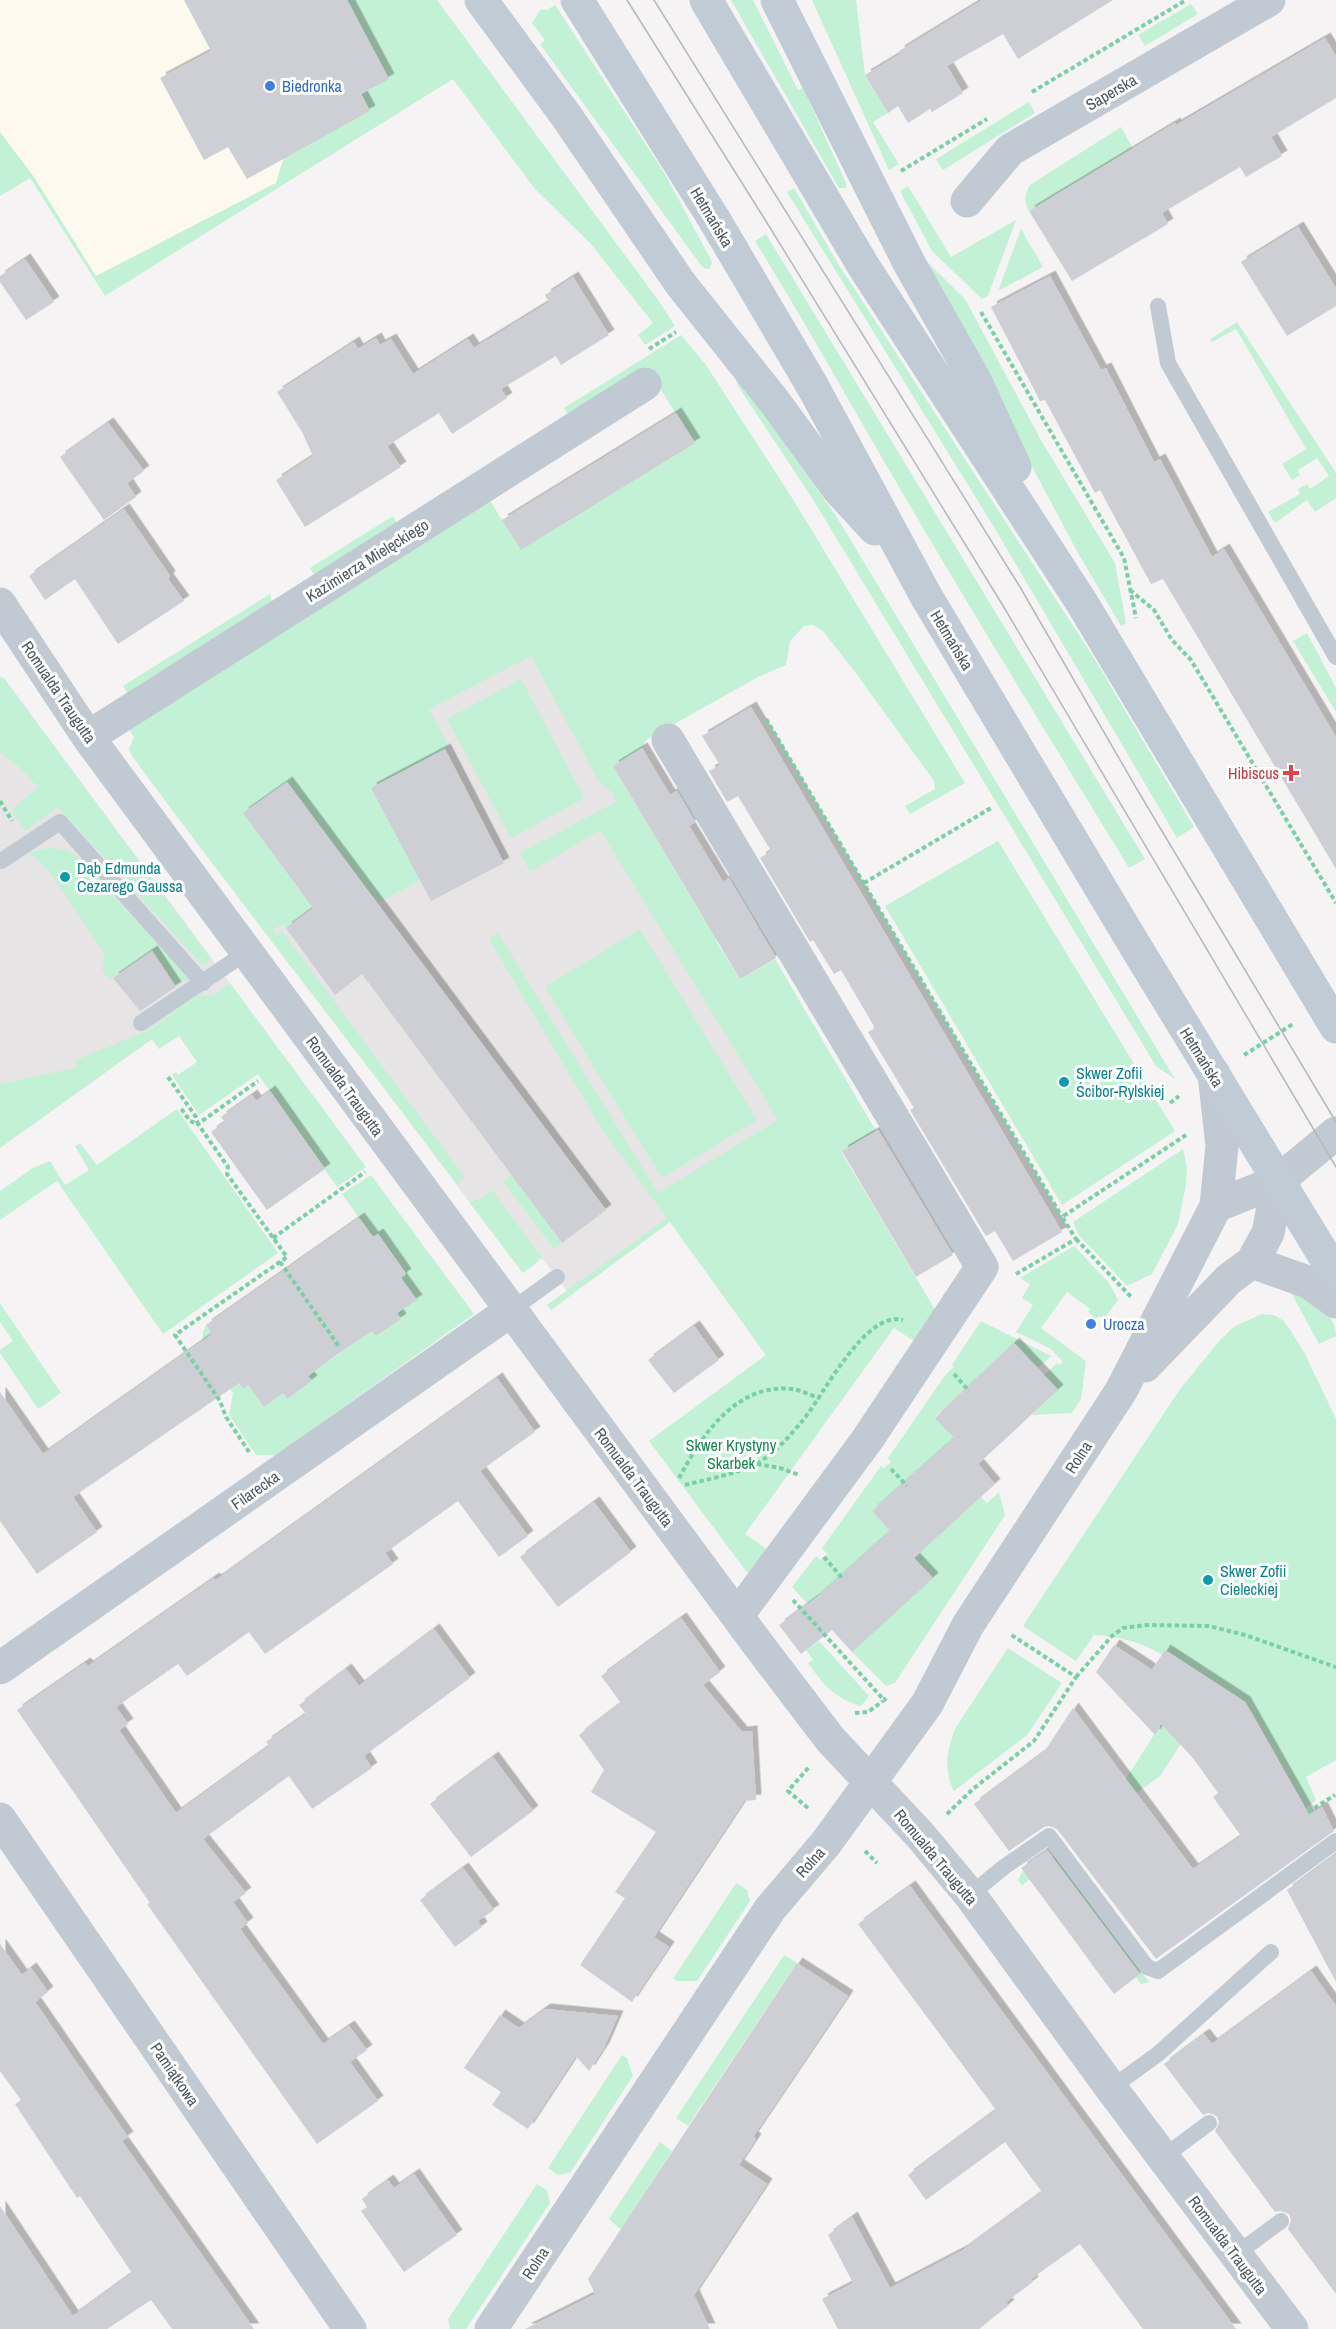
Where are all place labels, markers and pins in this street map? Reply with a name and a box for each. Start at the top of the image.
place label: Biedronka [282,75,343,97]
marker: Biedronka [263,79,277,93]
place label: Hibiscus [1228,762,1279,784]
marker: Hibiscus [1284,766,1298,780]
place label: Dąb Edmunda Cezarego Gaussa [77,857,183,897]
marker: Dąb Edmunda Cezarego Gaussa [58,870,72,884]
place label: Skwer Zofii Ścibor-Rylskiej [1076,1062,1164,1102]
marker: Skwer Zofii Ścibor-Rylskiej [1057,1075,1071,1089]
place label: Urocza [1103,1313,1145,1335]
marker: Urocza [1084,1317,1098,1331]
place label: Skwer Zofii Cieleckiej [1220,1560,1286,1600]
marker: Skwer Zofii Cieleckiej [1201,1573,1215,1587]

